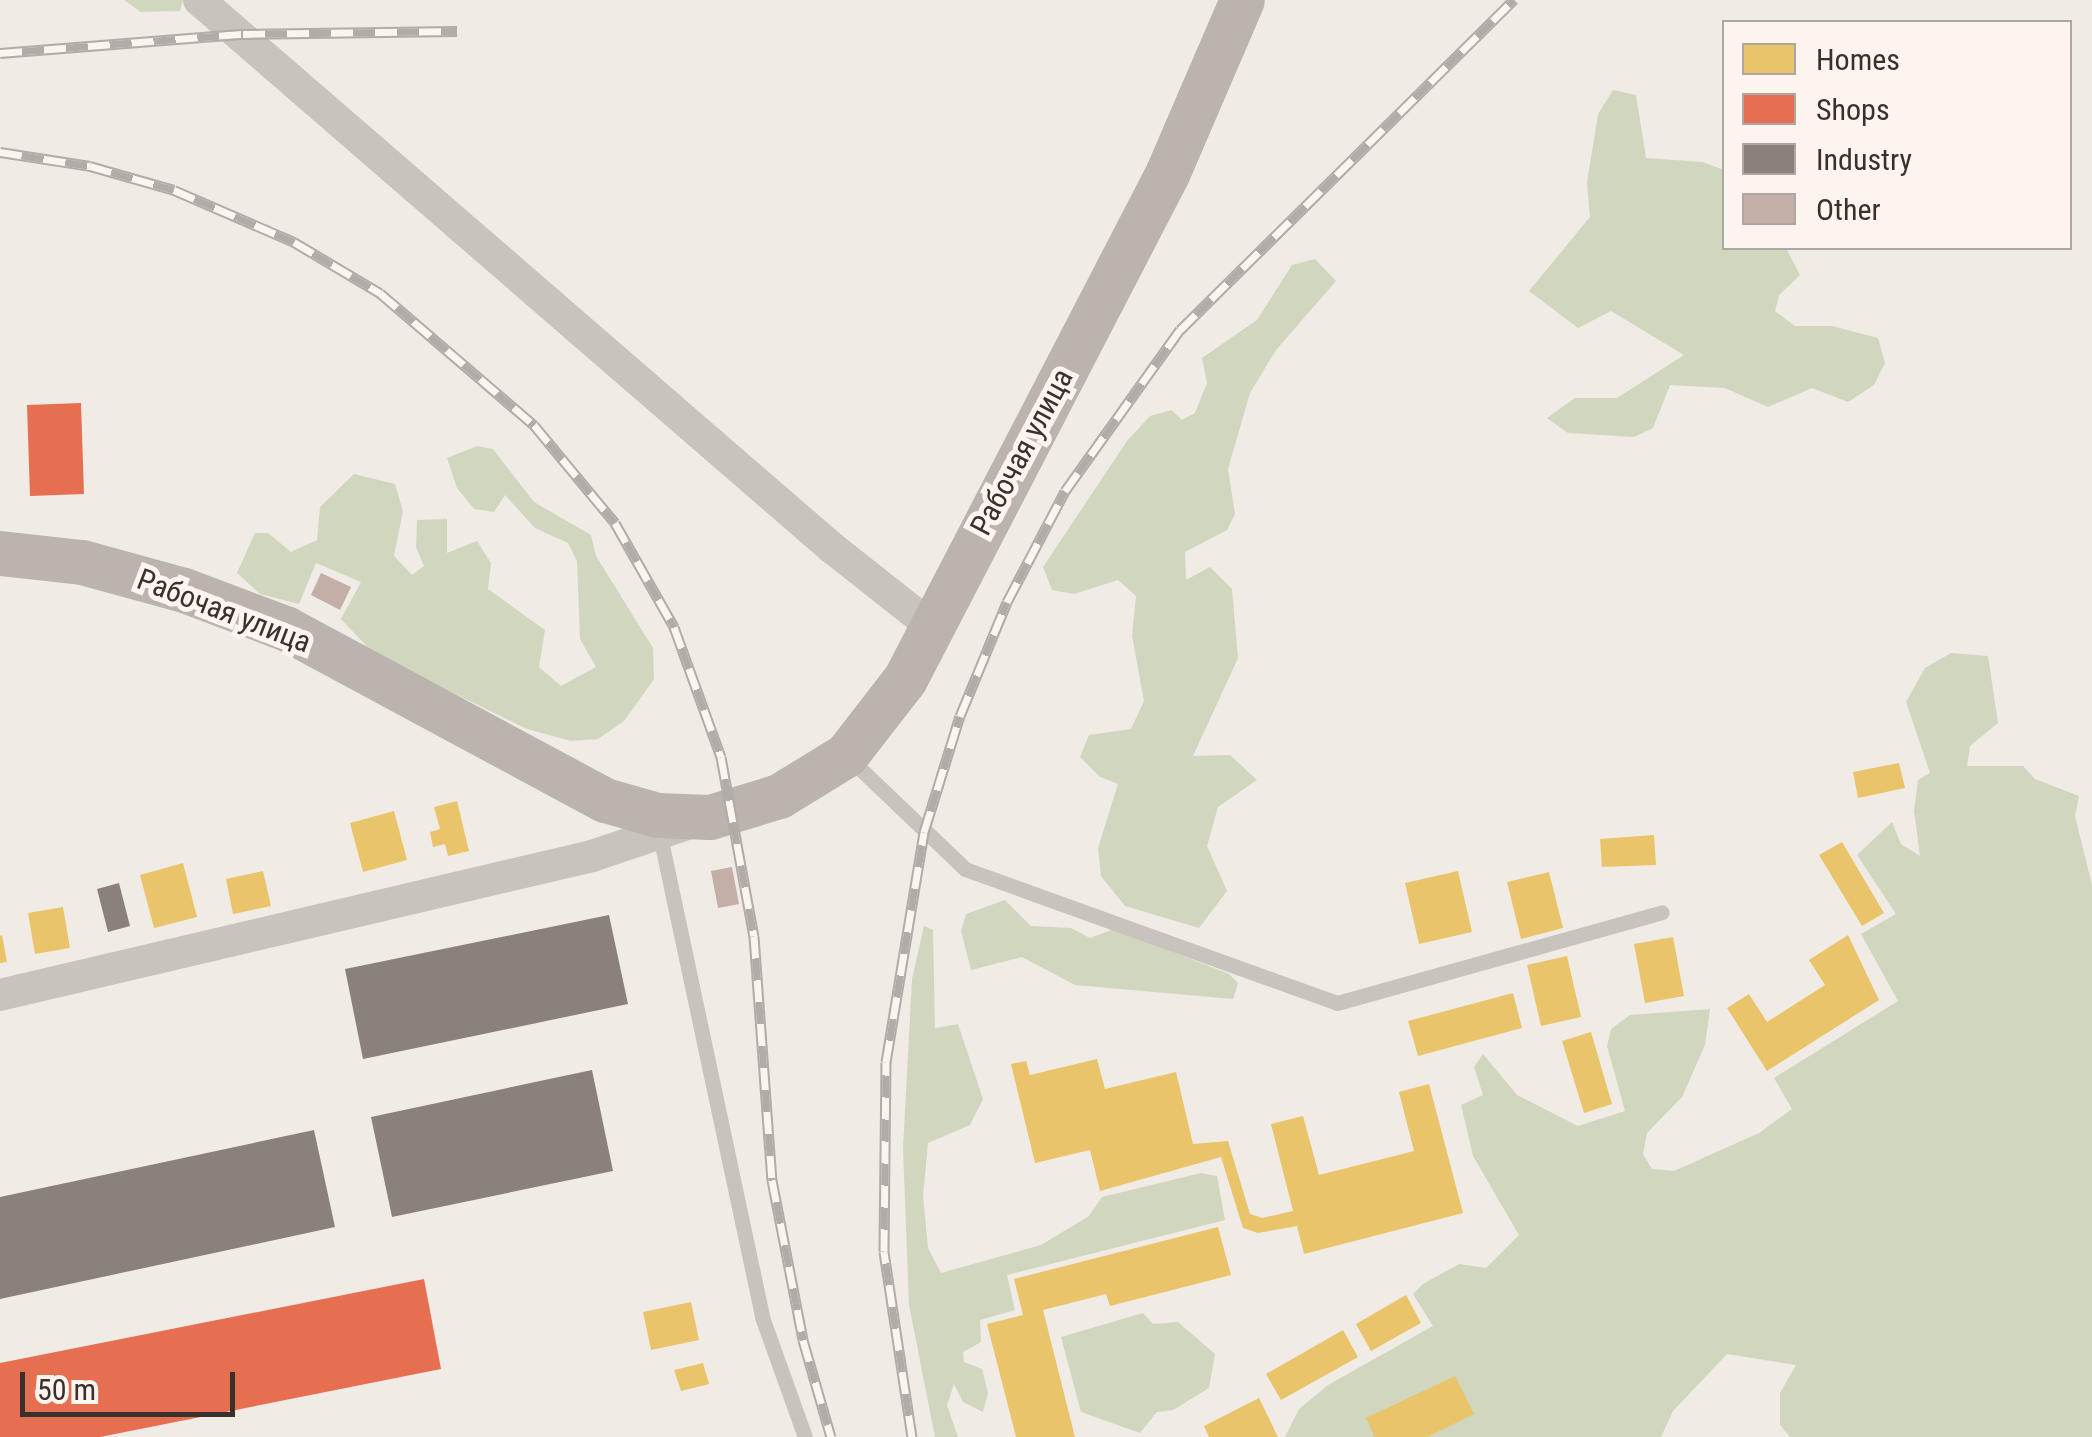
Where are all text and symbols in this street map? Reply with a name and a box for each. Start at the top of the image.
legend [1722,20,2072,250]
text: Homes [1816,42,1900,77]
text: Shops [1816,92,1890,127]
text: Industry [1816,142,1912,177]
text: Other [1816,192,1881,227]
street label: Рабочая улица [963,363,1081,541]
street label: Рабочая улица [132,561,316,661]
scale bar [25,1352,240,1414]
text: 50 m [37,1372,96,1407]

